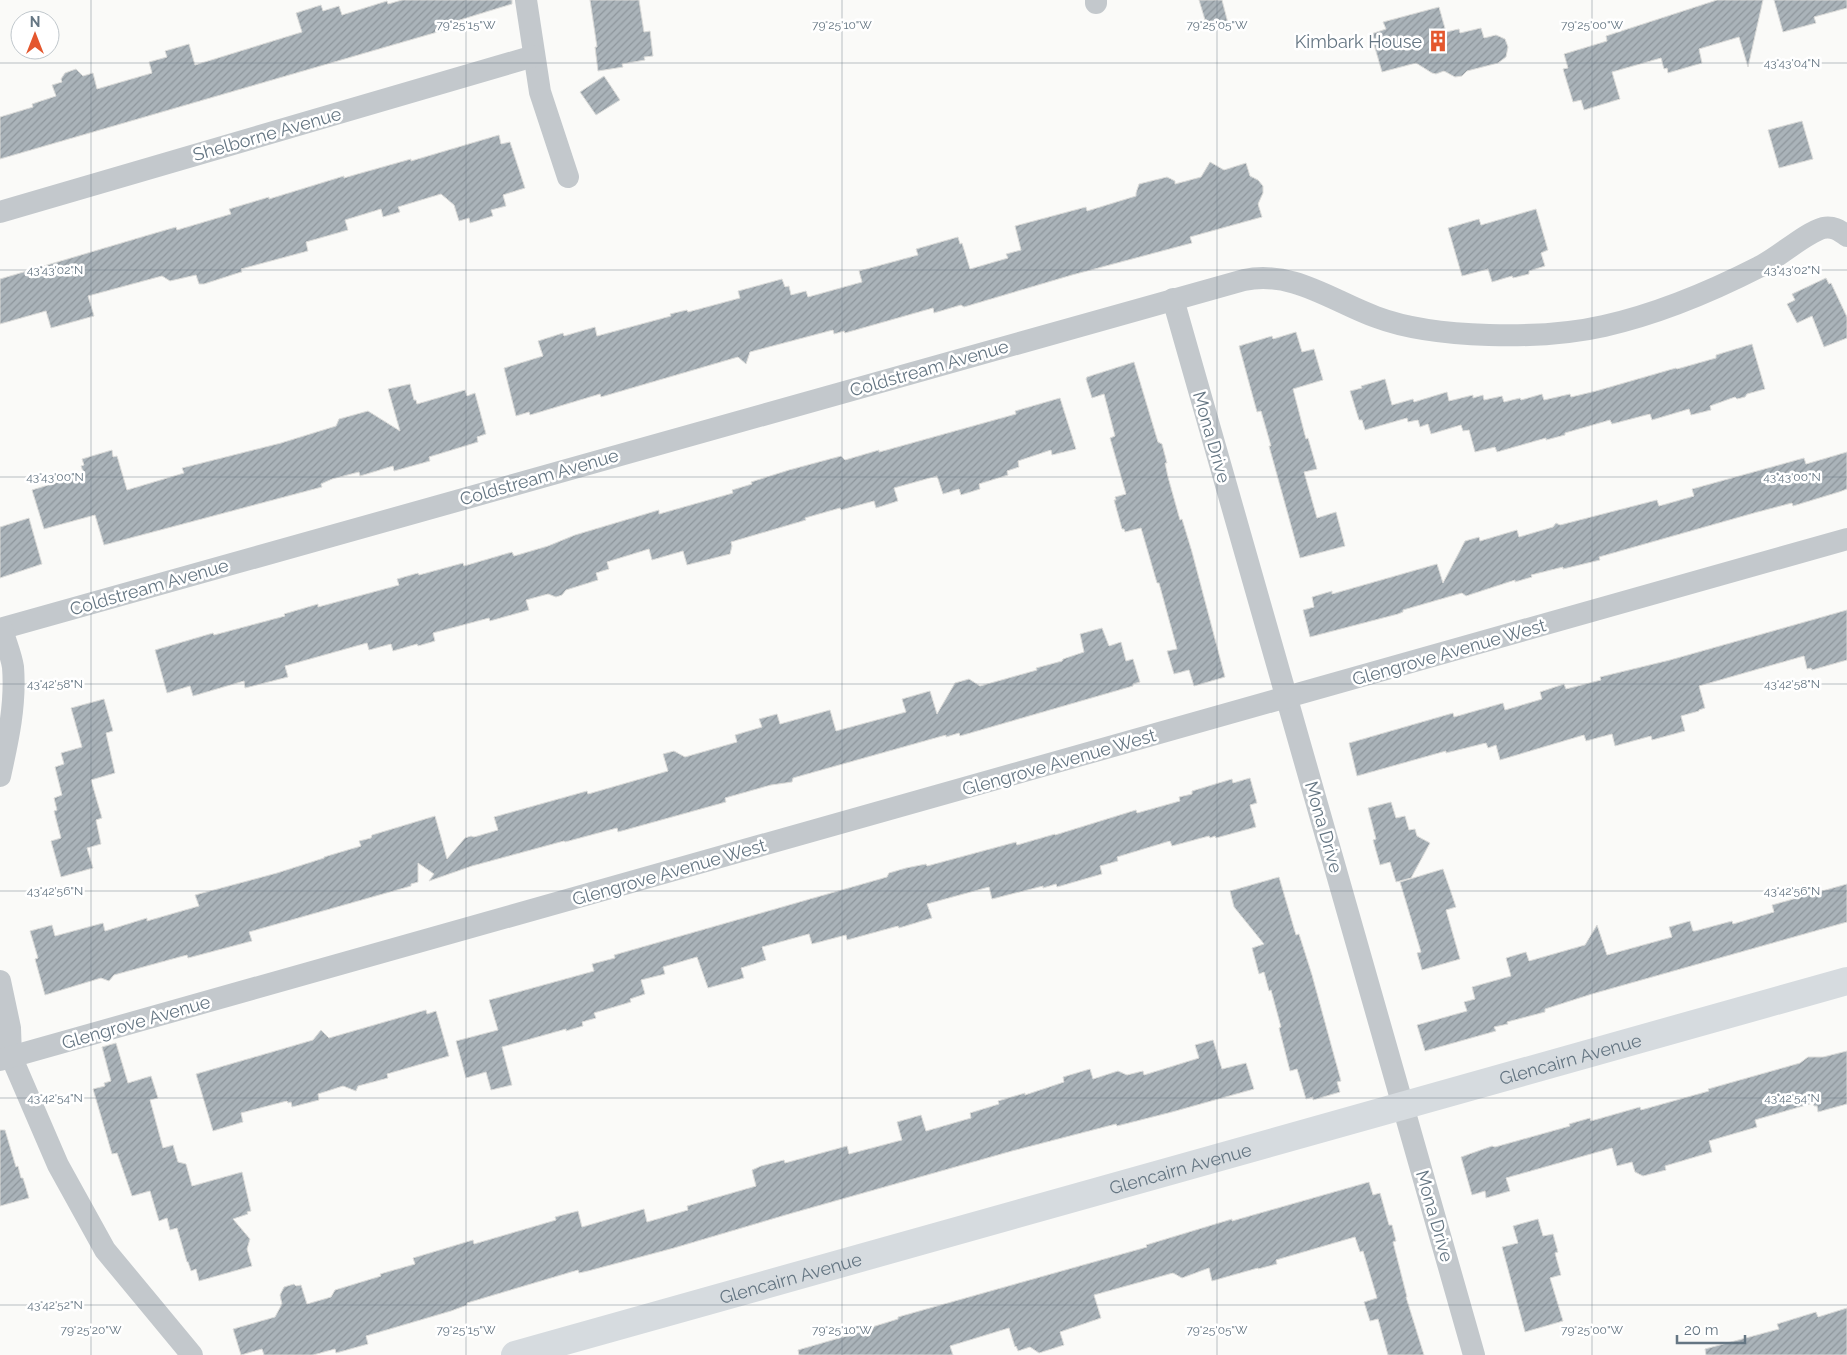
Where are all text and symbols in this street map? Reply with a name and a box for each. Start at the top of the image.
north arrow [10,10,60,60]
text: N [30,14,40,30]
text: 79°25'15"W [436,18,496,32]
text: 79°25'10"W [812,18,872,32]
text: 79°25'05"W [1186,18,1248,32]
text: 79°25'00"W [1561,18,1623,32]
building icon: Kimbark House [1425,28,1451,54]
place label: Kimbark House [1295,31,1422,52]
text: 43°43'04"N [1764,56,1820,70]
street label: Shelborne Avenue [190,103,344,165]
text: 43°43'02"N [27,263,83,277]
text: 43°43'02"N [1764,263,1820,277]
street label: Coldstream Avenue [847,335,1011,401]
street label: Mona Drive [1189,389,1235,486]
street label: Coldstream Avenue [457,444,621,510]
text: 43°43'00"N [26,470,84,484]
text: 43°43'00"N [1763,470,1821,484]
street label: Coldstream Avenue [67,554,231,620]
street label: Glengrove Avenue West [1350,614,1548,690]
text: 43°42'58"N [27,677,83,691]
text: 43°42'58"N [1764,677,1820,691]
street label: Glengrove Avenue West [960,724,1158,800]
street label: Mona Drive [1301,779,1347,876]
street label: Glengrove Avenue West [570,834,768,910]
text: 43°42'56"N [27,884,83,898]
text: 43°42'56"N [1764,884,1820,898]
street label: Glengrove Avenue [59,991,213,1053]
street label: Glencairn Avenue [1497,1029,1644,1089]
text: 43°42'54"N [27,1091,83,1105]
text: 43°42'54"N [1764,1091,1820,1105]
street label: Glencairn Avenue [1107,1138,1254,1198]
street label: Mona Drive [1412,1168,1458,1265]
street label: Glencairn Avenue [717,1248,864,1308]
text: 43°42'52"N [27,1298,83,1312]
scale bar [1677,1312,1744,1344]
text: 20 m [1684,1321,1719,1339]
text: 79°25'20"W [61,1323,122,1337]
text: 79°25'15"W [436,1323,496,1337]
text: 79°25'10"W [812,1323,872,1337]
text: 79°25'05"W [1186,1323,1248,1337]
text: 79°25'00"W [1561,1323,1623,1337]

